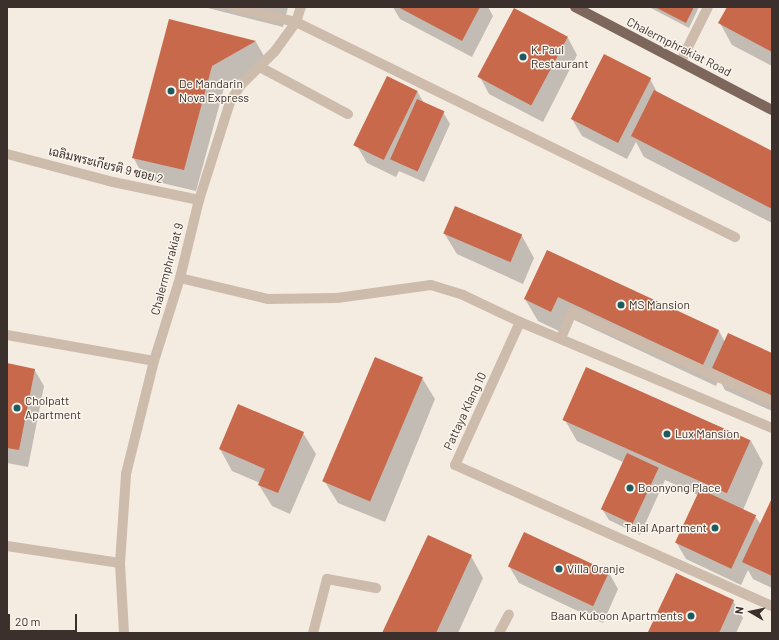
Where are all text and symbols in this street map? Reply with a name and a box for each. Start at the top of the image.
street label: Chalermphrakiat Road [624,14,734,80]
place label: K.Paul Restaurant [531,43,589,71]
marker: K.Paul Restaurant [518,52,528,62]
place label: De Mandarin Nova Express [179,77,249,105]
marker: De Mandarin Nova Express [166,86,176,96]
street label: เฉลิมพระเกียรติ 9 ซอย 2 [47,144,165,186]
street label: Chalermphrakiat 9 [148,221,186,317]
place label: MS Mansion [629,298,690,312]
marker: MS Mansion [616,300,626,310]
street label: Pattaya Klang 10 [441,370,489,452]
place label: Cholpatt Apartment [25,394,81,422]
marker: Cholpatt Apartment [12,403,22,413]
place label: Lux Mansion [675,427,739,441]
marker: Lux Mansion [662,429,672,439]
place label: Boonyong Place [638,481,721,495]
marker: Boonyong Place [625,483,635,493]
place label: Talal Apartment [624,521,707,535]
marker: Talal Apartment [710,523,720,533]
place label: Villa Oranje [567,562,625,576]
marker: Villa Oranje [554,564,564,574]
north arrow [731,592,771,632]
text: N [732,605,746,615]
scale bar [10,606,79,632]
place label: Baan Kuboon Apartments [550,609,683,623]
marker: Baan Kuboon Apartments [686,611,696,621]
text: 20 m [15,614,41,628]

